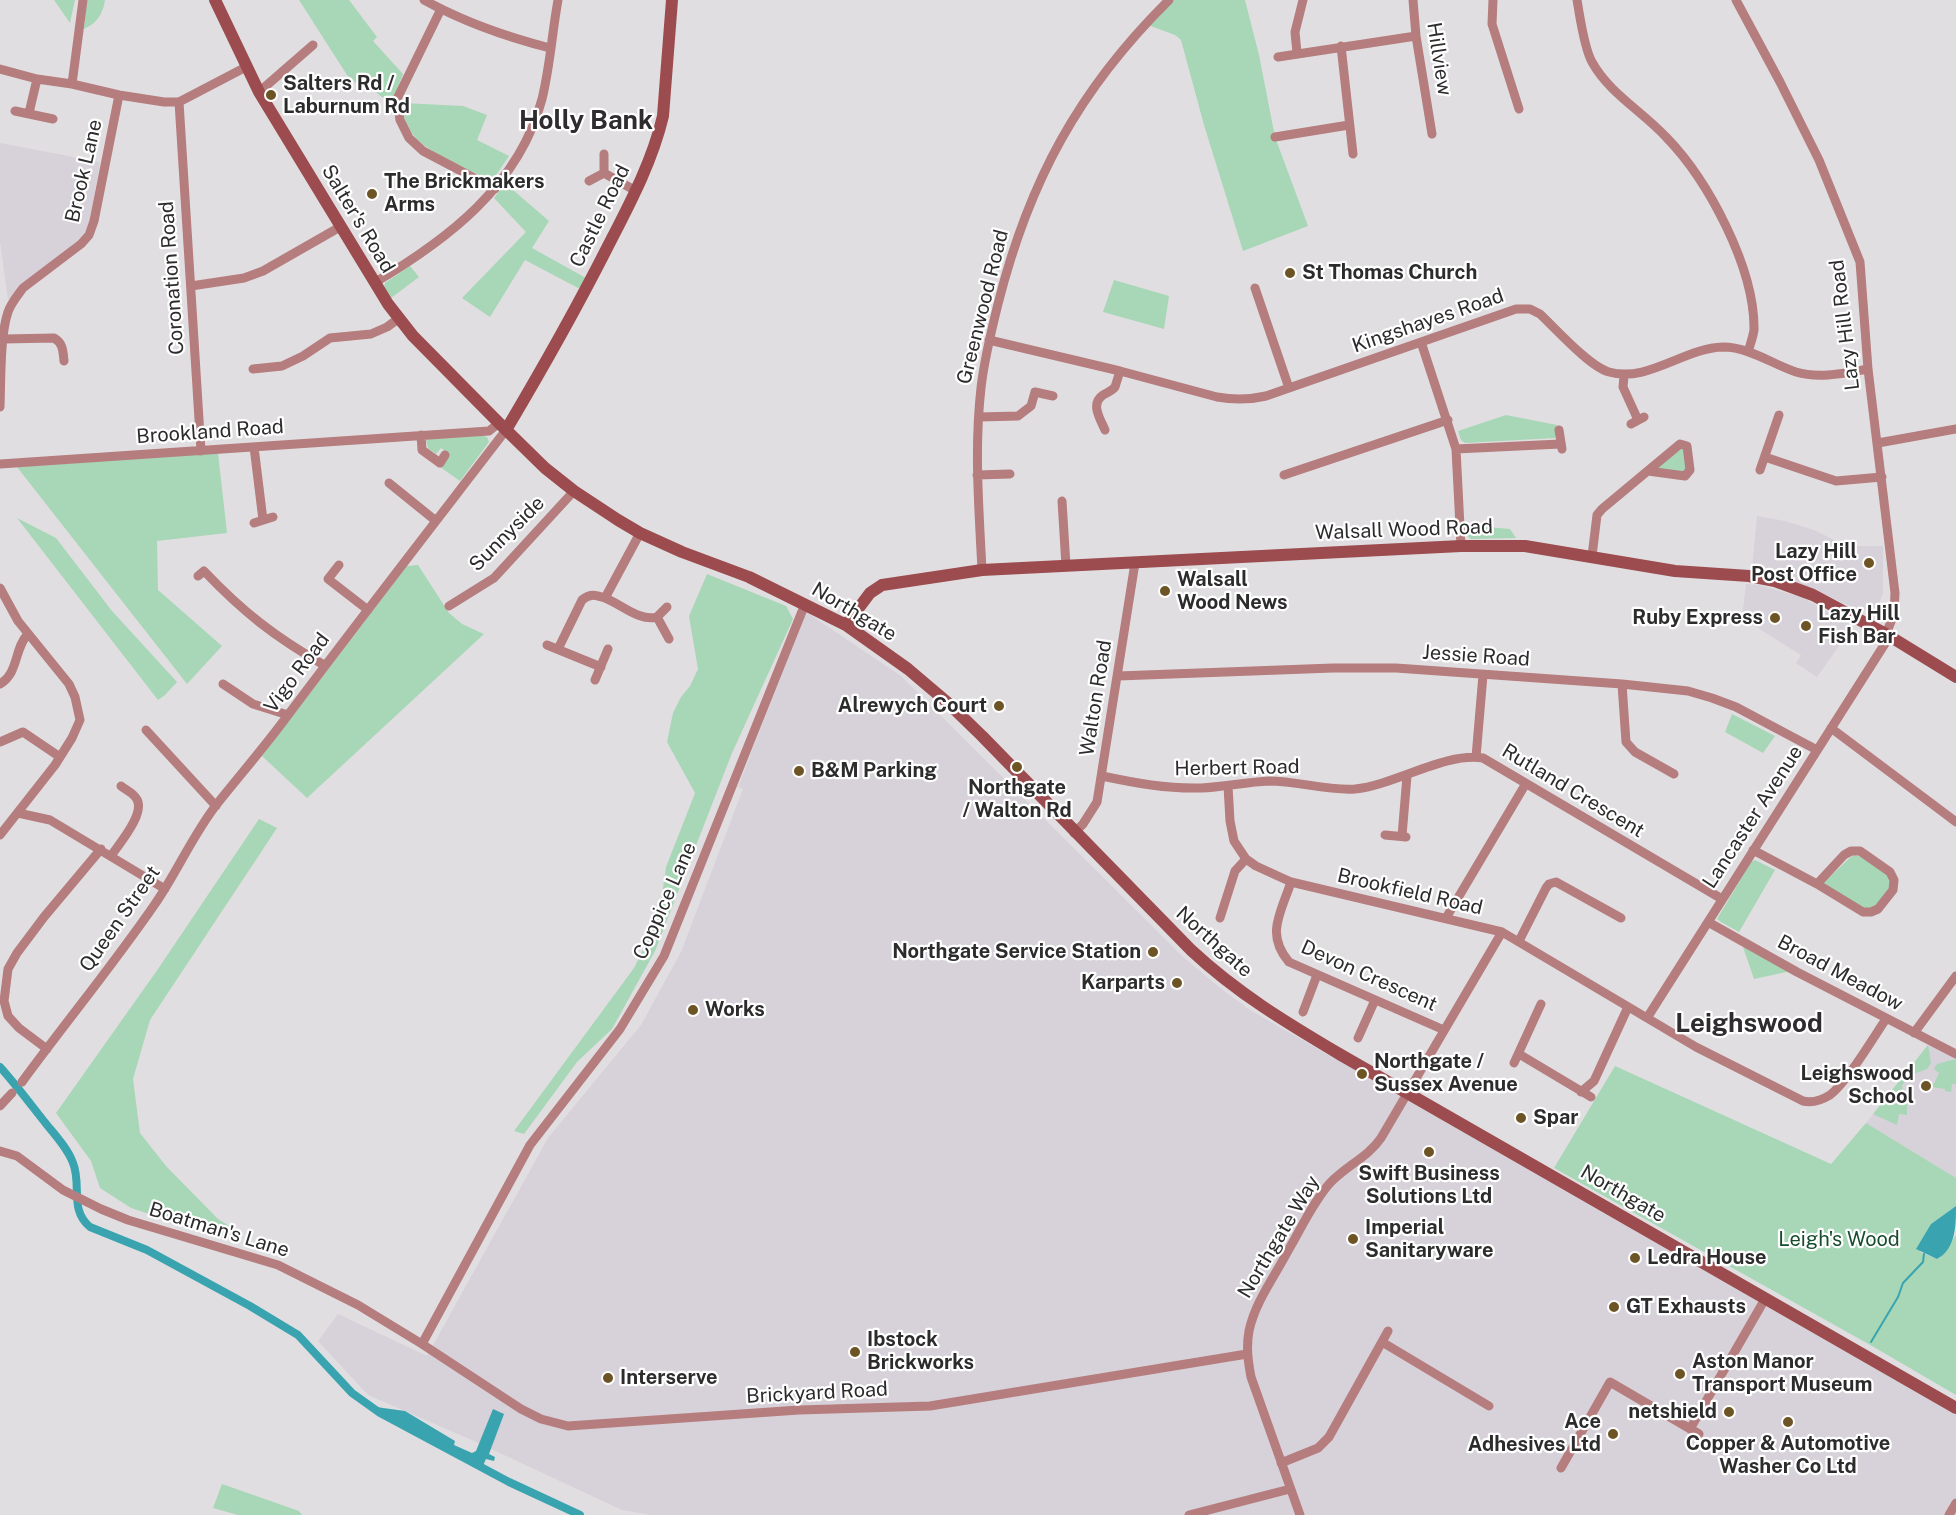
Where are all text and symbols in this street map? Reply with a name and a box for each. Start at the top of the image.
street label: Hillview [1421,21,1457,97]
place label: Salters Rd / Laburnum Rd [283,72,410,119]
marker: Salters Rd / Laburnum Rd [264,88,278,102]
district label: Holly Bank [519,105,653,137]
street label: Brook Lane [61,117,107,225]
street label: Salter's Road [316,160,400,278]
street label: Castle Road [565,161,635,271]
place label: The Brickmakers Arms [384,170,544,217]
marker: The Brickmakers Arms [365,187,379,201]
street label: Coronation Road [155,200,189,356]
street label: Greenwood Road [952,227,1014,387]
street label: Lazy Hill Road [1825,258,1865,392]
place label: St Thomas Church [1302,261,1477,285]
marker: St Thomas Church [1283,266,1297,280]
street label: Kingshayes Road [1349,284,1507,358]
street label: Brookland Road [136,415,284,449]
street label: Sunnyside [464,491,550,577]
street label: Walsall Wood Road [1315,515,1493,545]
place label: Lazy Hill Post Office [1751,540,1857,587]
marker: Lazy Hill Post Office [1862,556,1876,570]
place label: Walsall Wood News [1177,568,1288,615]
street label: Northgate [807,577,901,647]
marker: Walsall Wood News [1158,584,1172,598]
place label: Lazy Hill Fish Bar [1818,602,1900,649]
place label: Ruby Express [1632,606,1763,630]
marker: Ruby Express [1768,611,1782,625]
marker: Lazy Hill Fish Bar [1799,619,1813,633]
street label: Vigo Road [259,628,335,718]
street label: Walton Road [1075,638,1117,758]
street label: Jessie Road [1421,640,1531,672]
place label: Alrewych Court [838,694,987,718]
marker: Alrewych Court [992,699,1006,713]
street label: Rutland Crescent [1497,739,1649,843]
street label: Lancaster Avenue [1698,741,1808,893]
street label: Herbert Road [1174,755,1300,781]
place label: B&M Parking [811,759,937,783]
marker: Northgate / Walton Rd [1010,760,1024,774]
marker: B&M Parking [792,764,806,778]
place label: Northgate / Walton Rd [962,776,1072,823]
street label: Coppice Lane [628,839,702,963]
street label: Queen Street [75,861,165,977]
street label: Brookfield Road [1335,864,1485,920]
street label: Northgate [1171,901,1257,983]
street label: Broad Meadow [1773,930,1907,1016]
street label: Devon Crescent [1297,935,1441,1017]
place label: Northgate Service Station [892,940,1141,964]
marker: Northgate Service Station [1146,945,1160,959]
place label: Karparts [1081,971,1165,995]
marker: Karparts [1170,976,1184,990]
place label: Works [705,998,765,1022]
marker: Works [686,1003,700,1017]
district label: Leighswood [1675,1008,1823,1040]
place label: Northgate / Sussex Avenue [1374,1050,1518,1097]
place label: Leighswood School [1800,1062,1914,1109]
marker: Northgate / Sussex Avenue [1355,1067,1369,1081]
marker: Leighswood School [1919,1079,1933,1093]
place label: Spar [1533,1106,1578,1130]
marker: Spar [1514,1111,1528,1125]
marker: Swift Business Solutions Ltd [1422,1145,1436,1159]
street label: Northgate [1576,1160,1670,1228]
place label: Swift Business Solutions Ltd [1358,1162,1500,1209]
street label: Northgate Way [1233,1171,1325,1303]
street label: Boatman's Lane [146,1197,292,1263]
place label: Imperial Sanitaryware [1365,1216,1493,1263]
park label: Leigh's Wood [1778,1228,1900,1252]
marker: Imperial Sanitaryware [1346,1232,1360,1246]
place label: Ledra House [1647,1246,1767,1270]
marker: Ledra House [1628,1251,1642,1265]
place label: GT Exhausts [1626,1295,1746,1319]
marker: GT Exhausts [1607,1300,1621,1314]
place label: Ibstock Brickworks [867,1328,974,1375]
marker: Ibstock Brickworks [848,1345,862,1359]
place label: Aston Manor Transport Museum [1692,1350,1872,1397]
place label: Interserve [620,1366,718,1390]
marker: Aston Manor Transport Museum [1673,1367,1687,1381]
marker: Interserve [601,1371,615,1385]
street label: Brickyard Road [746,1377,888,1409]
place label: netshield [1628,1400,1717,1424]
marker: netshield [1722,1405,1736,1419]
place label: Ace Adhesives Ltd [1468,1410,1601,1457]
marker: Copper & Automotive Washer Co Ltd [1781,1415,1795,1429]
marker: Ace Adhesives Ltd [1606,1427,1620,1441]
place label: Copper & Automotive Washer Co Ltd [1686,1432,1890,1479]

